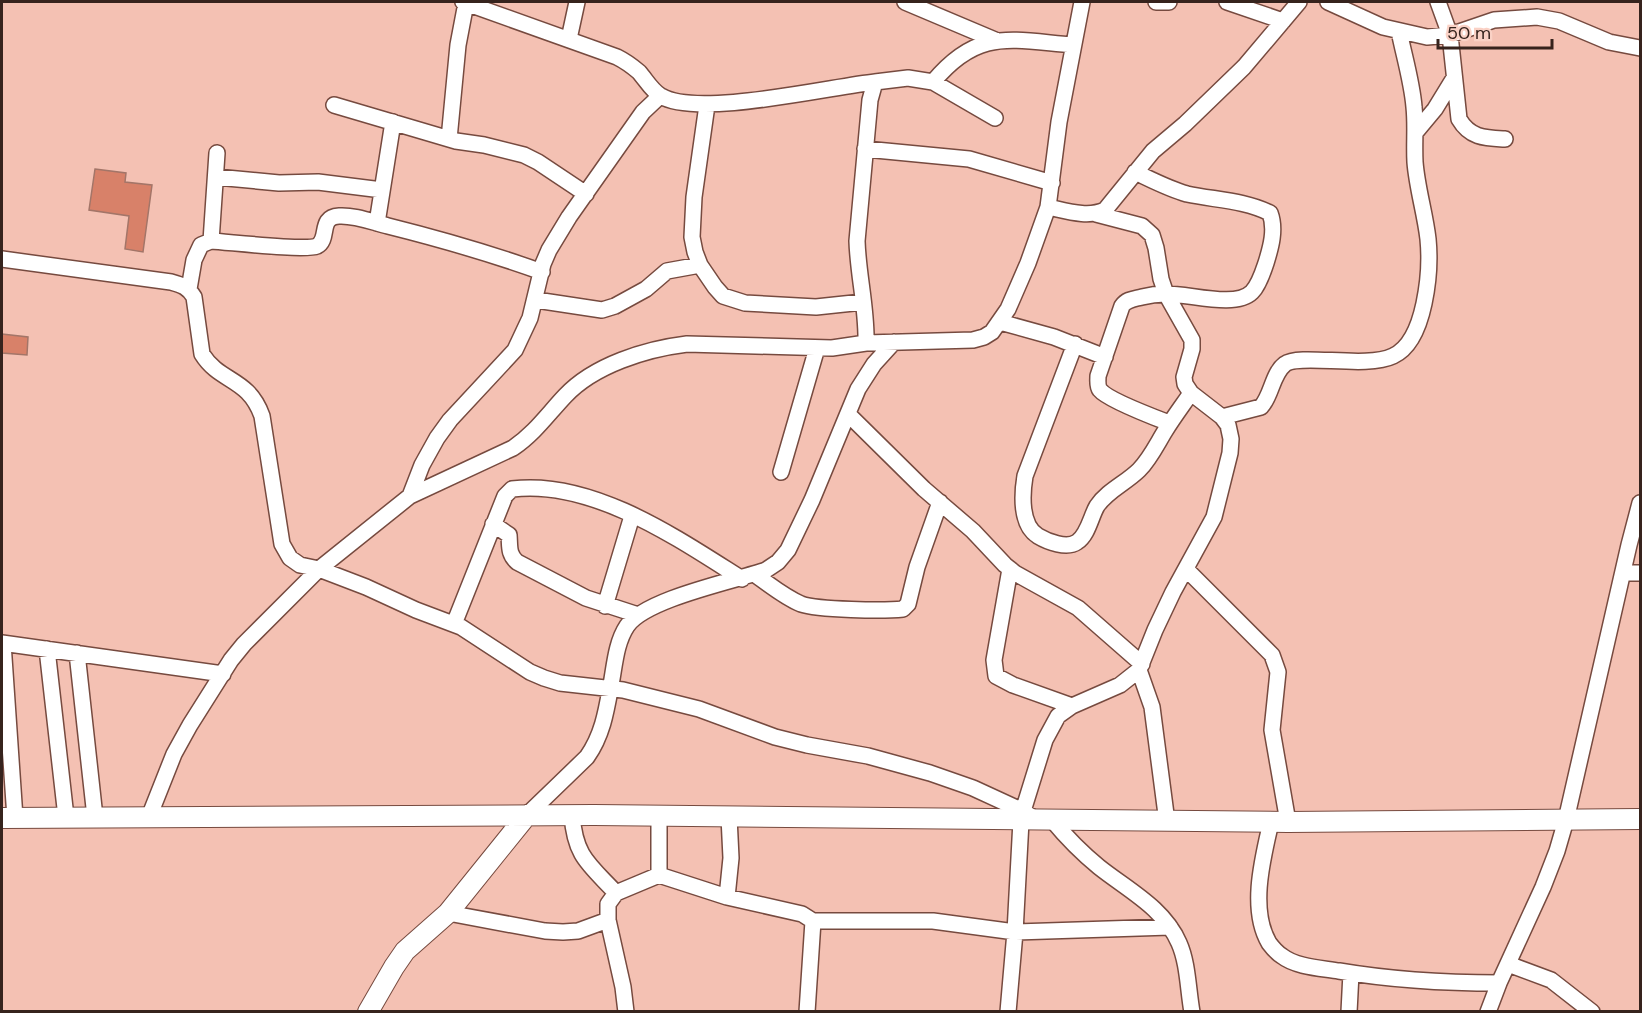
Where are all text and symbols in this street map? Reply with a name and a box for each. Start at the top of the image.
scale bar [1438,12,1552,50]
text: 50 m [1447,21,1491,45]

